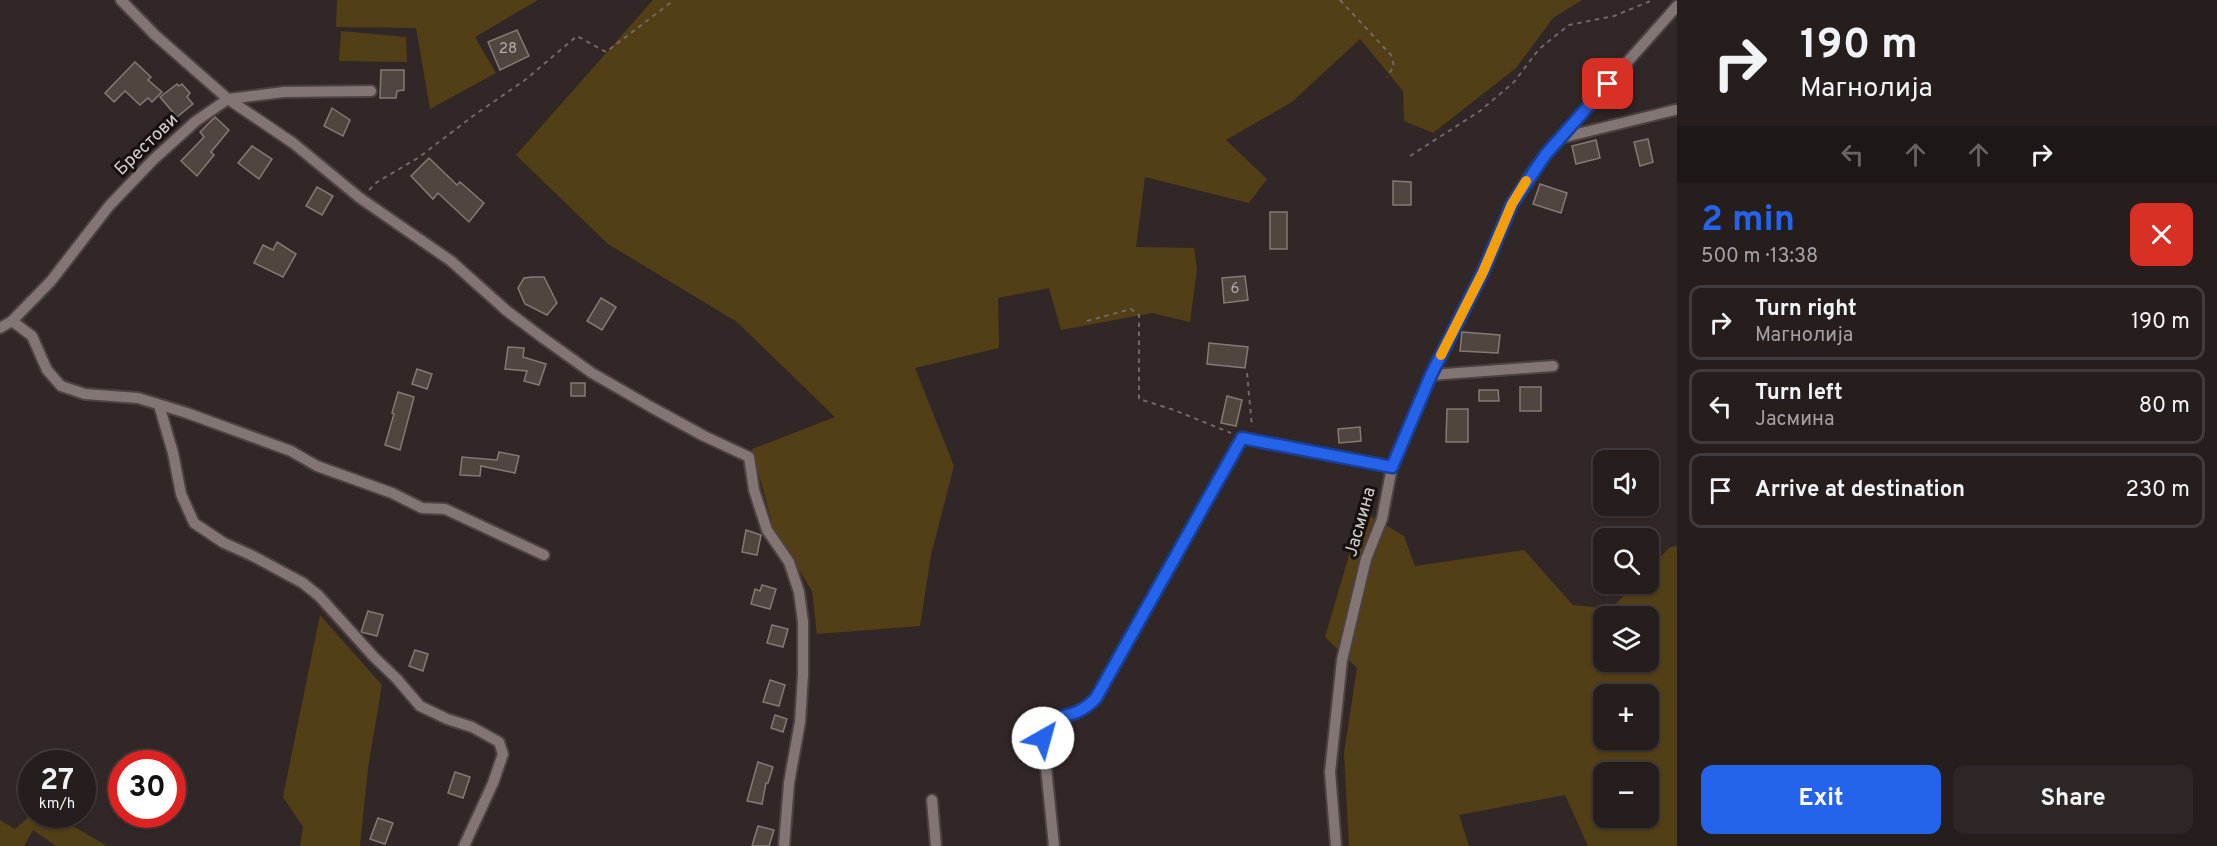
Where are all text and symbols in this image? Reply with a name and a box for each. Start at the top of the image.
text: 190 m [1800,20,1918,73]
icon: right [1701,24,1779,102]
house number: 28 [499,40,517,59]
pin [1582,58,1633,109]
icon: arrive [1591,67,1624,100]
text: Магнолија [1800,72,1933,106]
street label: Брестови [110,109,184,181]
icon: left [1836,138,1869,171]
icon: ahead [1899,138,1932,171]
icon: ahead [1962,138,1995,171]
icon: right [2025,138,2058,171]
text: 2 min [1701,198,1795,244]
button: close [2130,203,2193,266]
text: 500 m · 13:38 [1701,244,1818,270]
house number: 6 [1231,280,1240,299]
text: Turn right [1755,296,1857,323]
icon: right [1704,306,1737,339]
text: 190 m [2131,309,2190,336]
text: Магнолија [1755,323,1853,349]
text: Turn left [1755,380,1843,407]
icon: left [1704,390,1737,423]
text: 80 m [2139,393,2190,420]
text: Јасмина [1755,407,1835,433]
map controls [1593,450,1659,828]
button: sound [1593,450,1659,516]
icon: arrive [1704,474,1737,507]
text: Arrive at destination [1755,477,1965,504]
text: 230 m [2126,477,2190,504]
street label: Јасмина [1340,484,1382,560]
button: search [1593,528,1659,594]
button: layers [1593,606,1659,672]
button: + [1593,684,1659,750]
position arrow [1011,706,1075,770]
speed limit sign: 30 [108,750,186,828]
button: − [1593,762,1659,828]
text: 27 [40,763,74,800]
button: Exit [1701,765,1941,834]
button: Share [1953,765,2193,834]
text: km/h [39,795,75,814]

